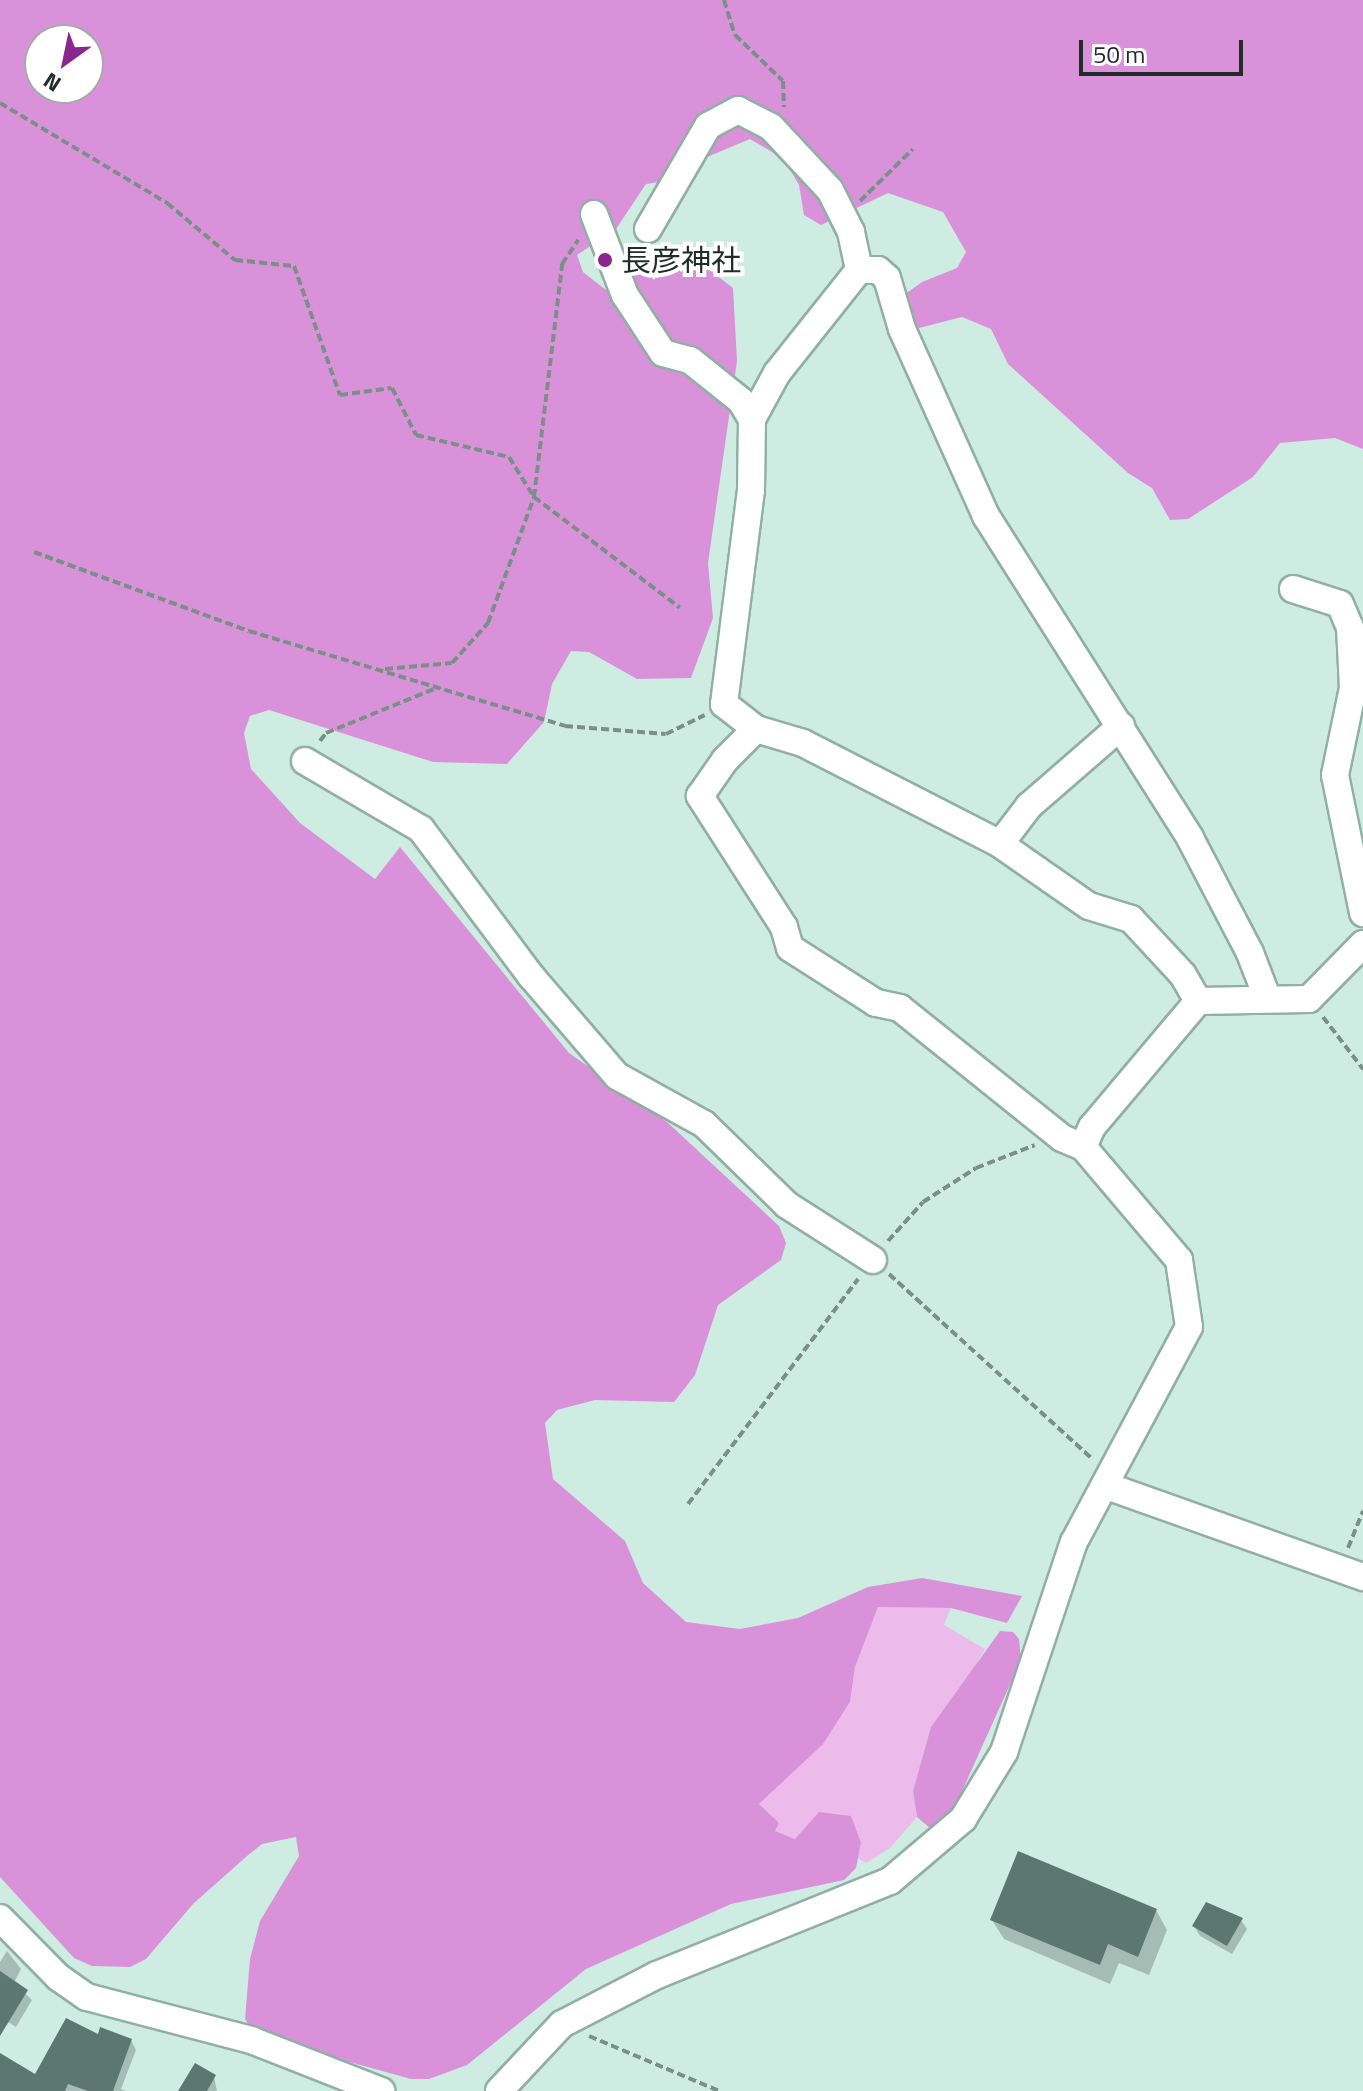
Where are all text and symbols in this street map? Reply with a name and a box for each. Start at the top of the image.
north arrow [24,24,104,104]
scale bar [1083,24,1247,74]
text: 50 m [1093,36,1145,72]
text: N [36,64,68,101]
place label: 長彦神社 [621,242,741,278]
marker: 長彦神社 [596,251,614,269]

